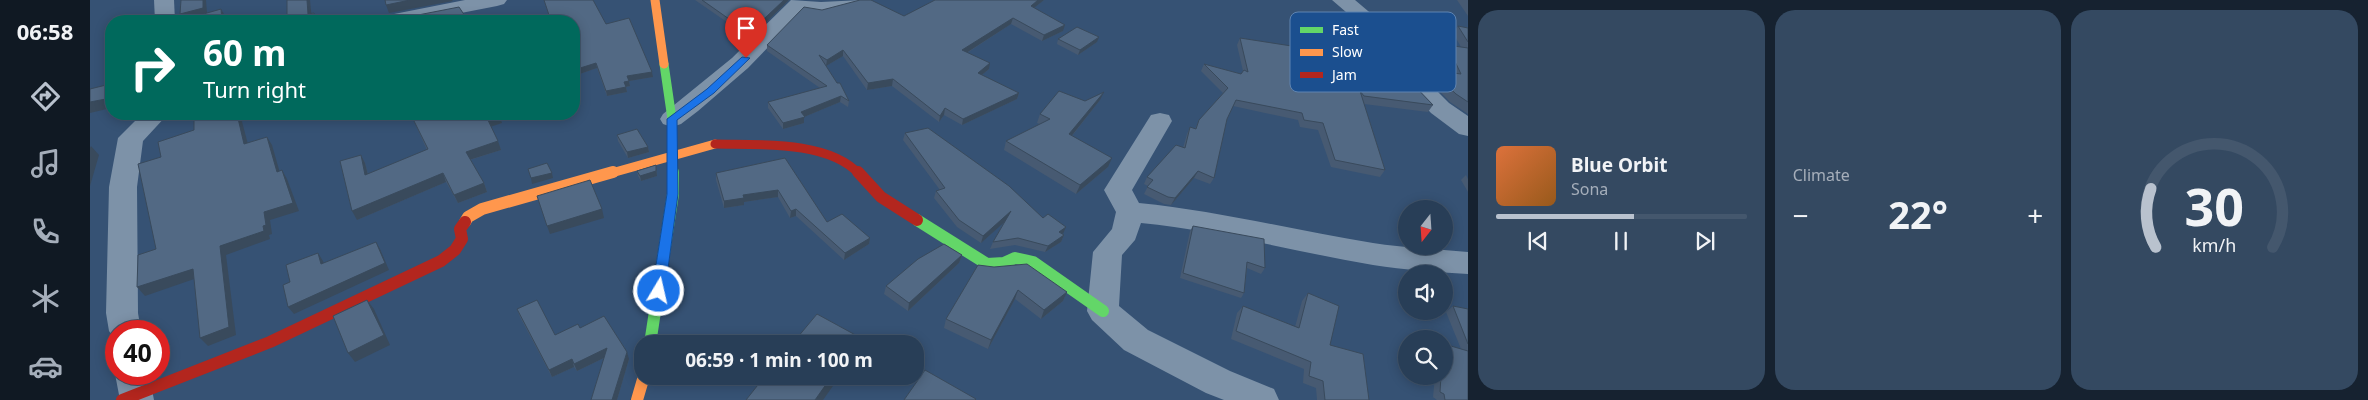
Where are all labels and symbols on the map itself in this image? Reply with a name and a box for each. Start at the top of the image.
pin [725,7,767,58]
legend [1290,12,1456,92]
text: Fast [1332,20,1359,39]
text: Slow [1332,42,1363,61]
text: Jam [1330,65,1357,84]
north arrow [1398,200,1452,255]
position arrow [632,264,684,316]
speed limit sign: 40 [105,320,170,385]

